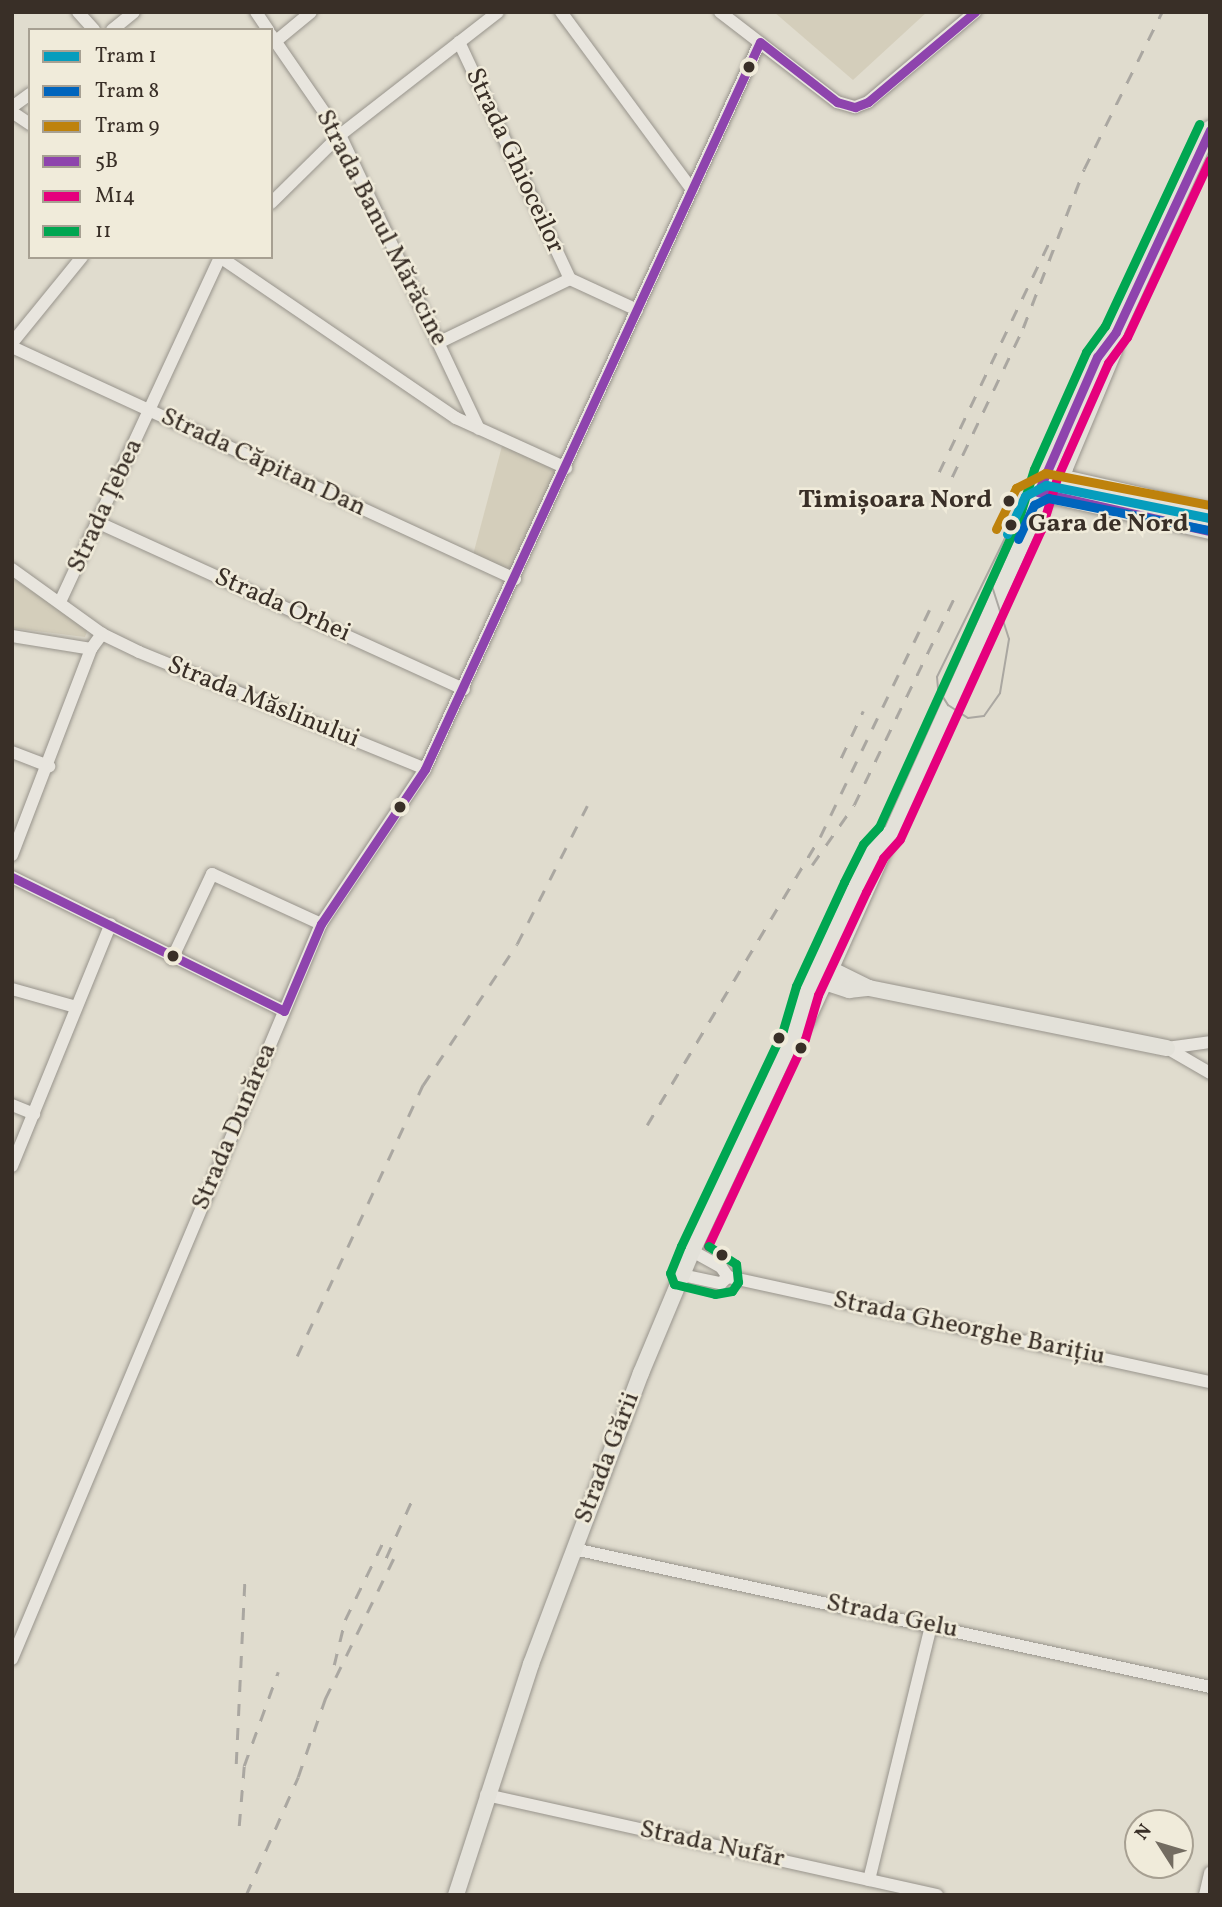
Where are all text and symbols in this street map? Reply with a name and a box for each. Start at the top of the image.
legend [28,28,273,259]
text: Tram 1 [95,42,157,71]
unlabelled marker [742,60,756,74]
street label: Strada Ghioceilor [457,64,571,258]
text: Tram 8 [95,77,159,106]
street label: Strada Banul Mărăcine [308,105,454,351]
text: Tram 9 [95,112,159,141]
text: 5B [95,147,118,176]
text: M14 [95,182,135,211]
text: 11 [95,217,111,246]
street label: Strada Căpitan Dan [155,402,371,524]
street label: Strada Țebea [61,434,151,578]
place label: Timișoara Nord [798,485,992,517]
marker: Timișoara Nord [998,490,1020,512]
place label: Gara de Nord [1028,509,1189,541]
marker: Gara de Nord [1000,514,1022,536]
street label: Strada Orhei [209,562,355,650]
street label: Strada Măslinului [162,650,364,756]
unlabelled marker [393,800,407,814]
unlabelled marker [166,949,180,963]
unlabelled marker [772,1031,786,1045]
street label: Strada Dunărea [186,1039,284,1215]
unlabelled marker [794,1041,808,1055]
unlabelled marker [715,1248,729,1262]
street label: Strada Gheorghe Barițiu [830,1285,1108,1373]
street label: Strada Gării [569,1388,647,1528]
street label: Strada Gelu [823,1588,961,1646]
north arrow [1124,1809,1194,1879]
street label: Strada Nufăr [637,1814,787,1876]
text: N [1129,1819,1158,1846]

